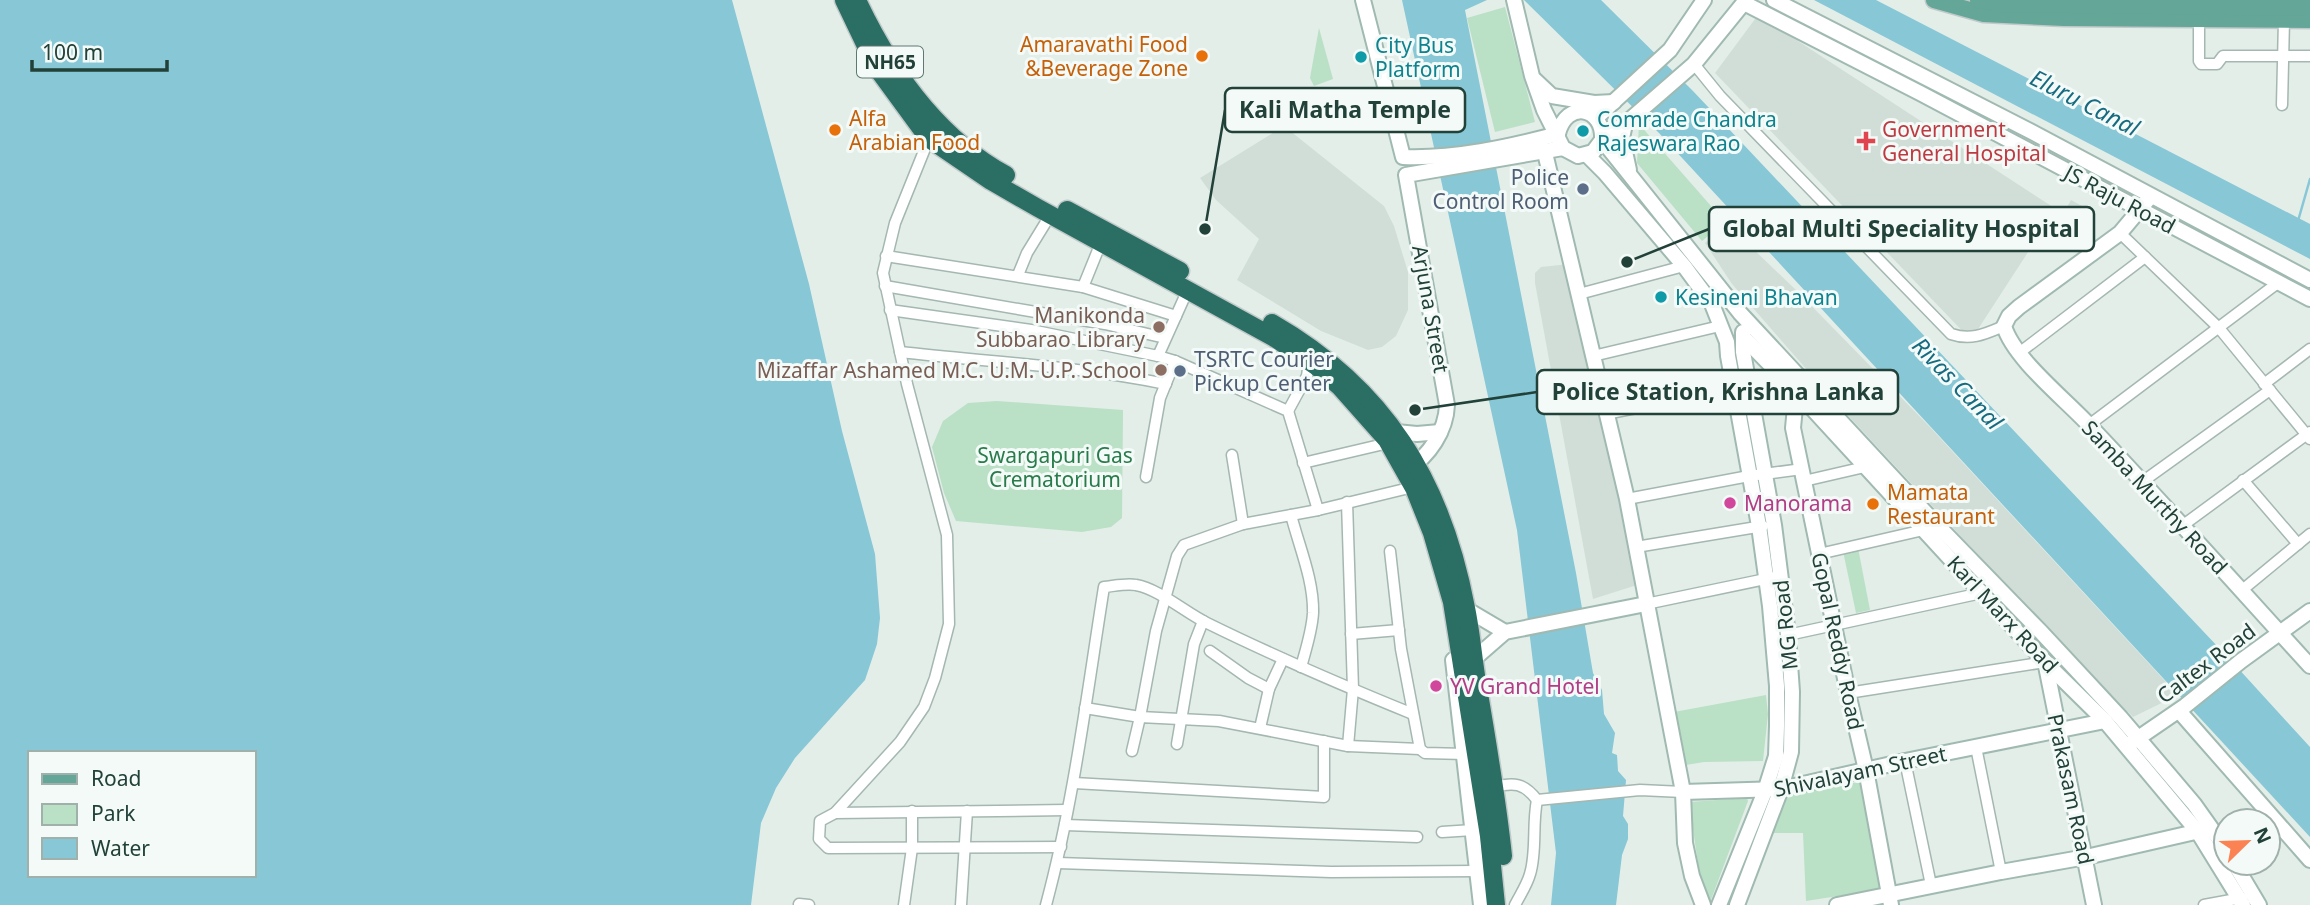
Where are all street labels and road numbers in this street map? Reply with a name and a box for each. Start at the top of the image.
road number: NH65 [857,46,923,78]
street label: JS Raju Road [2058,157,2180,240]
street label: Arjuna Street [1406,243,1456,376]
street label: Samba Murthy Road [2076,414,2234,580]
street label: Karl Marx Road [1941,549,2065,679]
street label: Gopal Reddy Road [1805,550,1871,732]
street label: MG Road [1766,579,1804,671]
street label: Caltex Road [2151,617,2261,709]
street label: Prakasam Road [2041,711,2101,867]
street label: Shivalayam Street [1771,739,1949,803]

